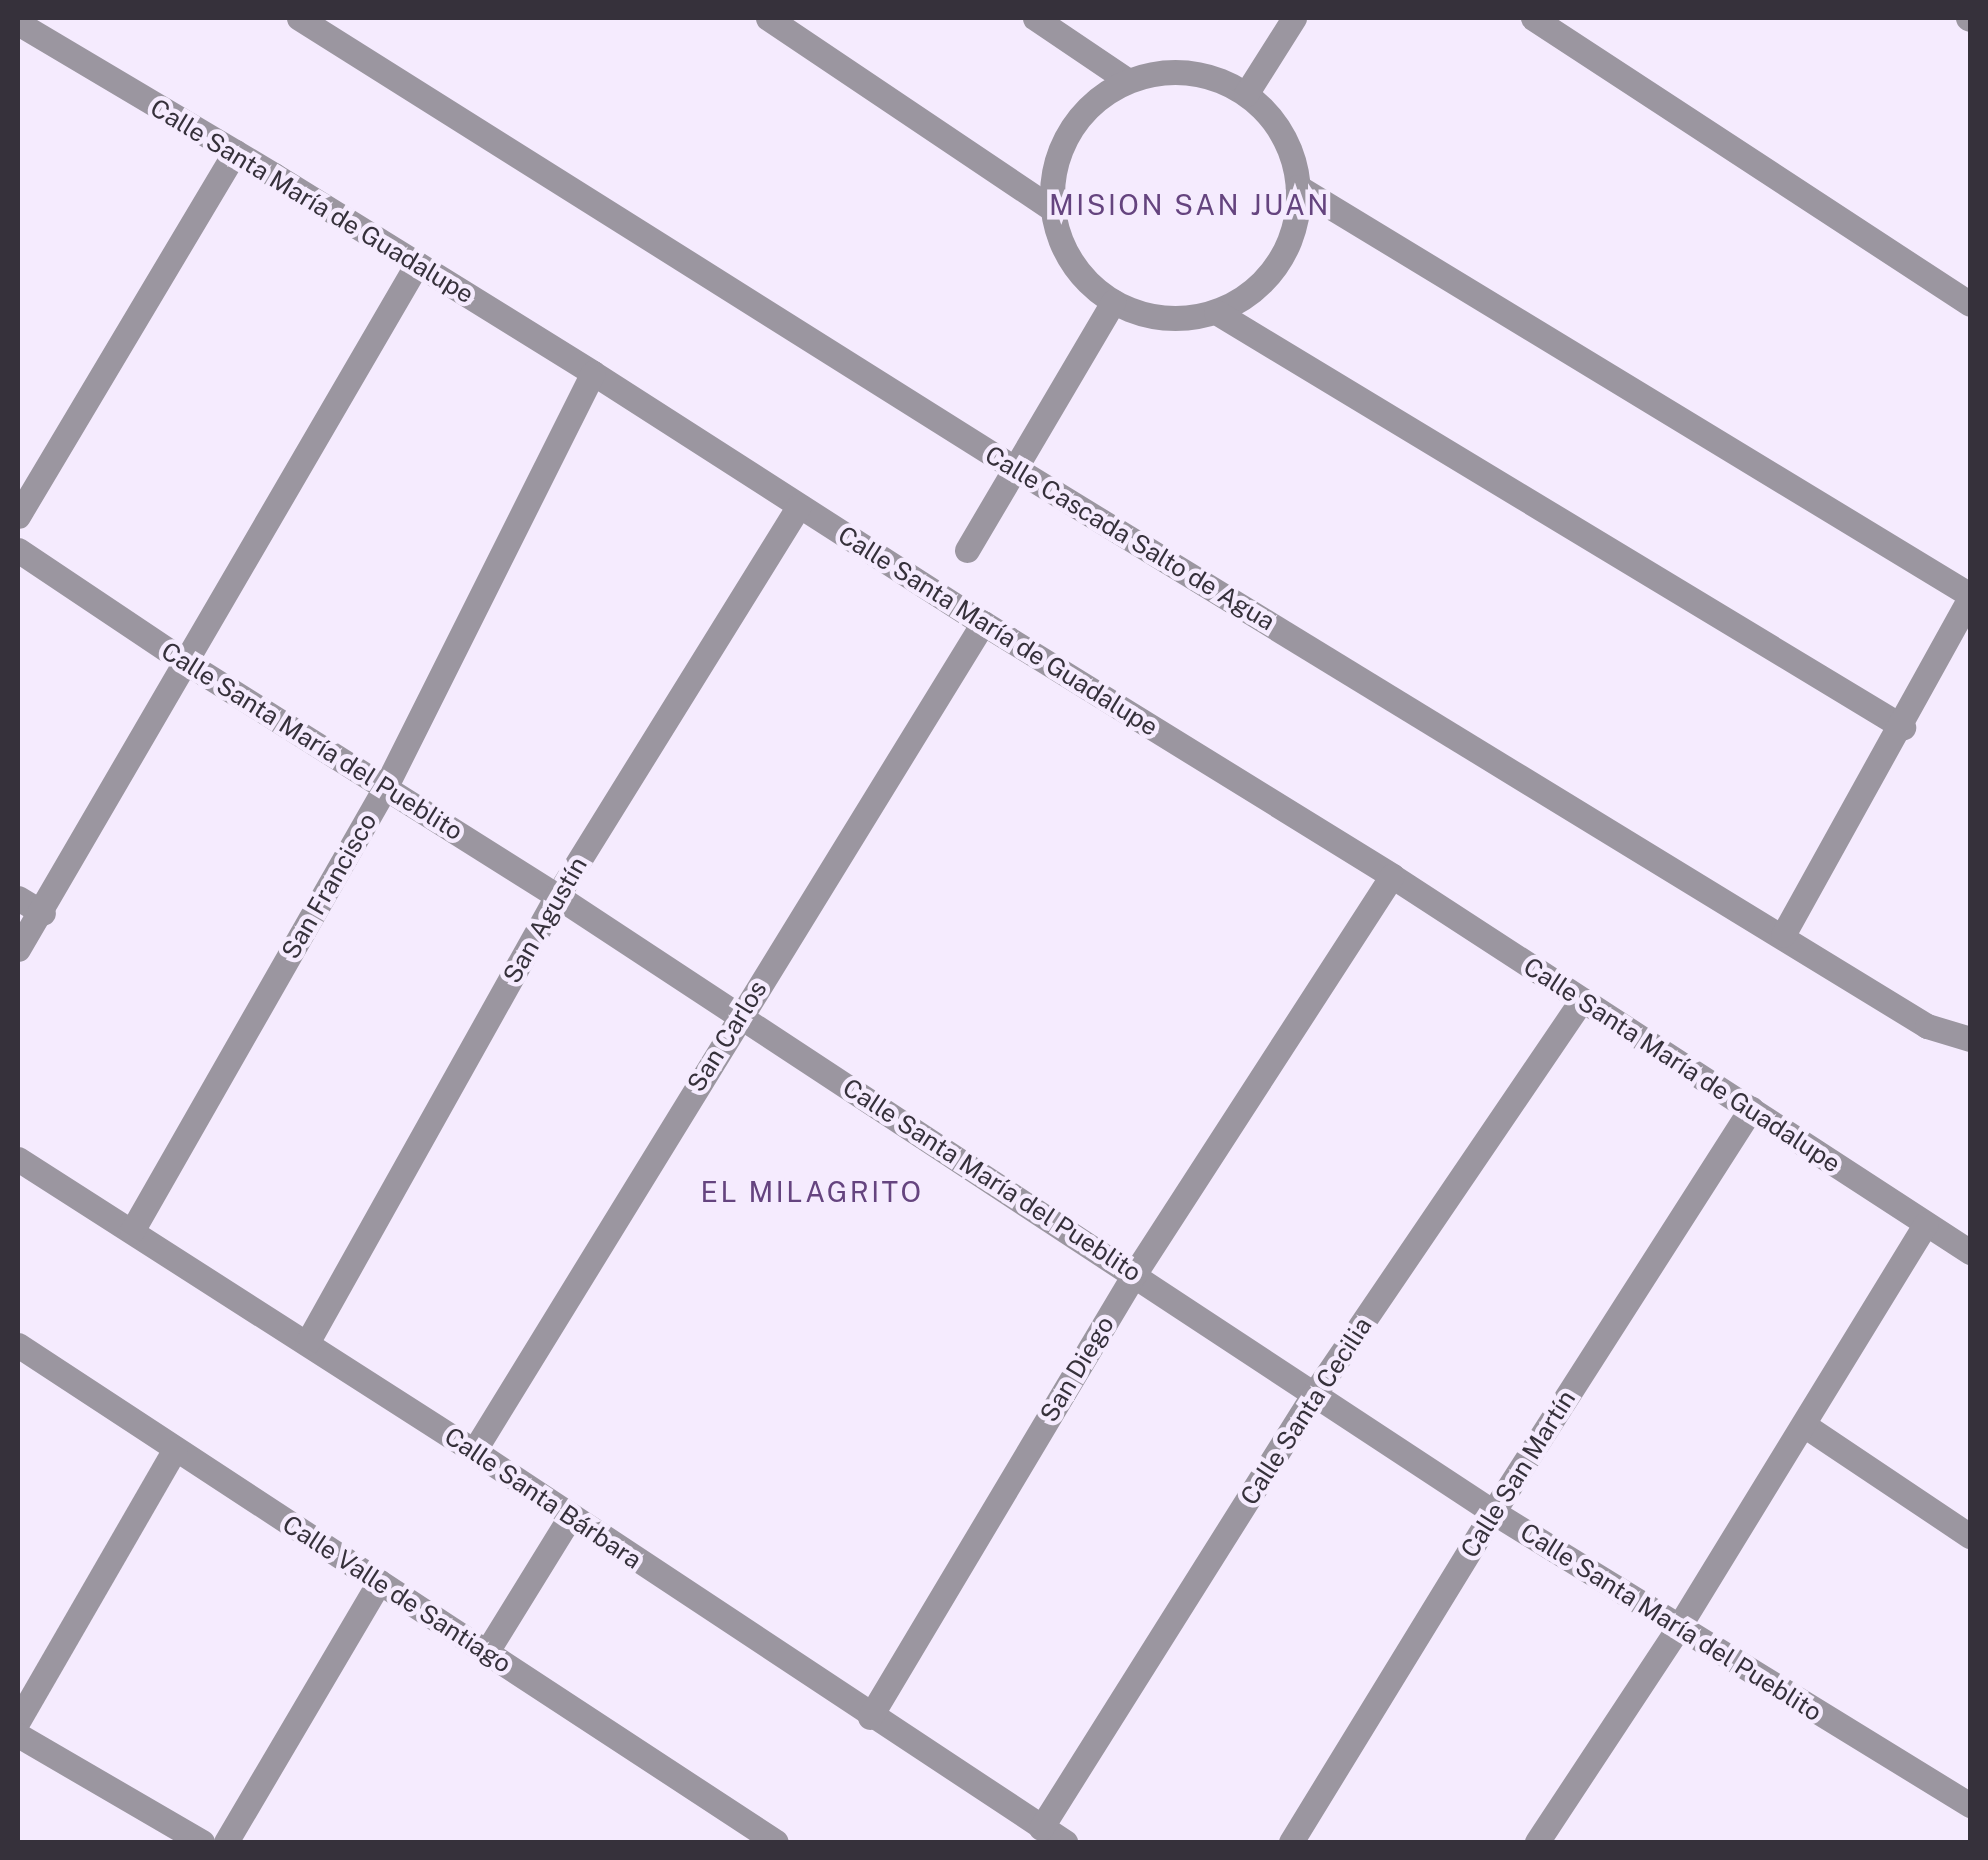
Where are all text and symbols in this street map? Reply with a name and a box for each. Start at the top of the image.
street label: Calle Santa María de Guadalupe [145,92,479,310]
district label: MISION SAN JUAN [1049,188,1331,222]
street label: Calle Cascada Salto de Agua [979,439,1281,637]
street label: Calle Santa María de Guadalupe [832,520,1164,742]
street label: Calle Santa María del Pueblito [156,636,468,846]
street label: San Francisco [275,808,383,964]
street label: San Agustín [497,852,593,988]
street label: Calle Santa María de Guadalupe [1518,951,1846,1179]
street label: San Carlos [681,975,773,1097]
street label: Calle Santa María del Pueblito [837,1072,1147,1288]
district label: EL MILAGRITO [700,1175,924,1209]
street label: San Diego [1034,1311,1120,1427]
street label: Calle Santa Cecilia [1234,1312,1378,1510]
street label: Calle San Martín [1454,1385,1582,1563]
street label: Calle Santa Bárbara [439,1421,647,1575]
street label: Calle Valle de Santiago [277,1509,517,1679]
street label: Calle Santa María del Pueblito [1515,1517,1827,1727]

